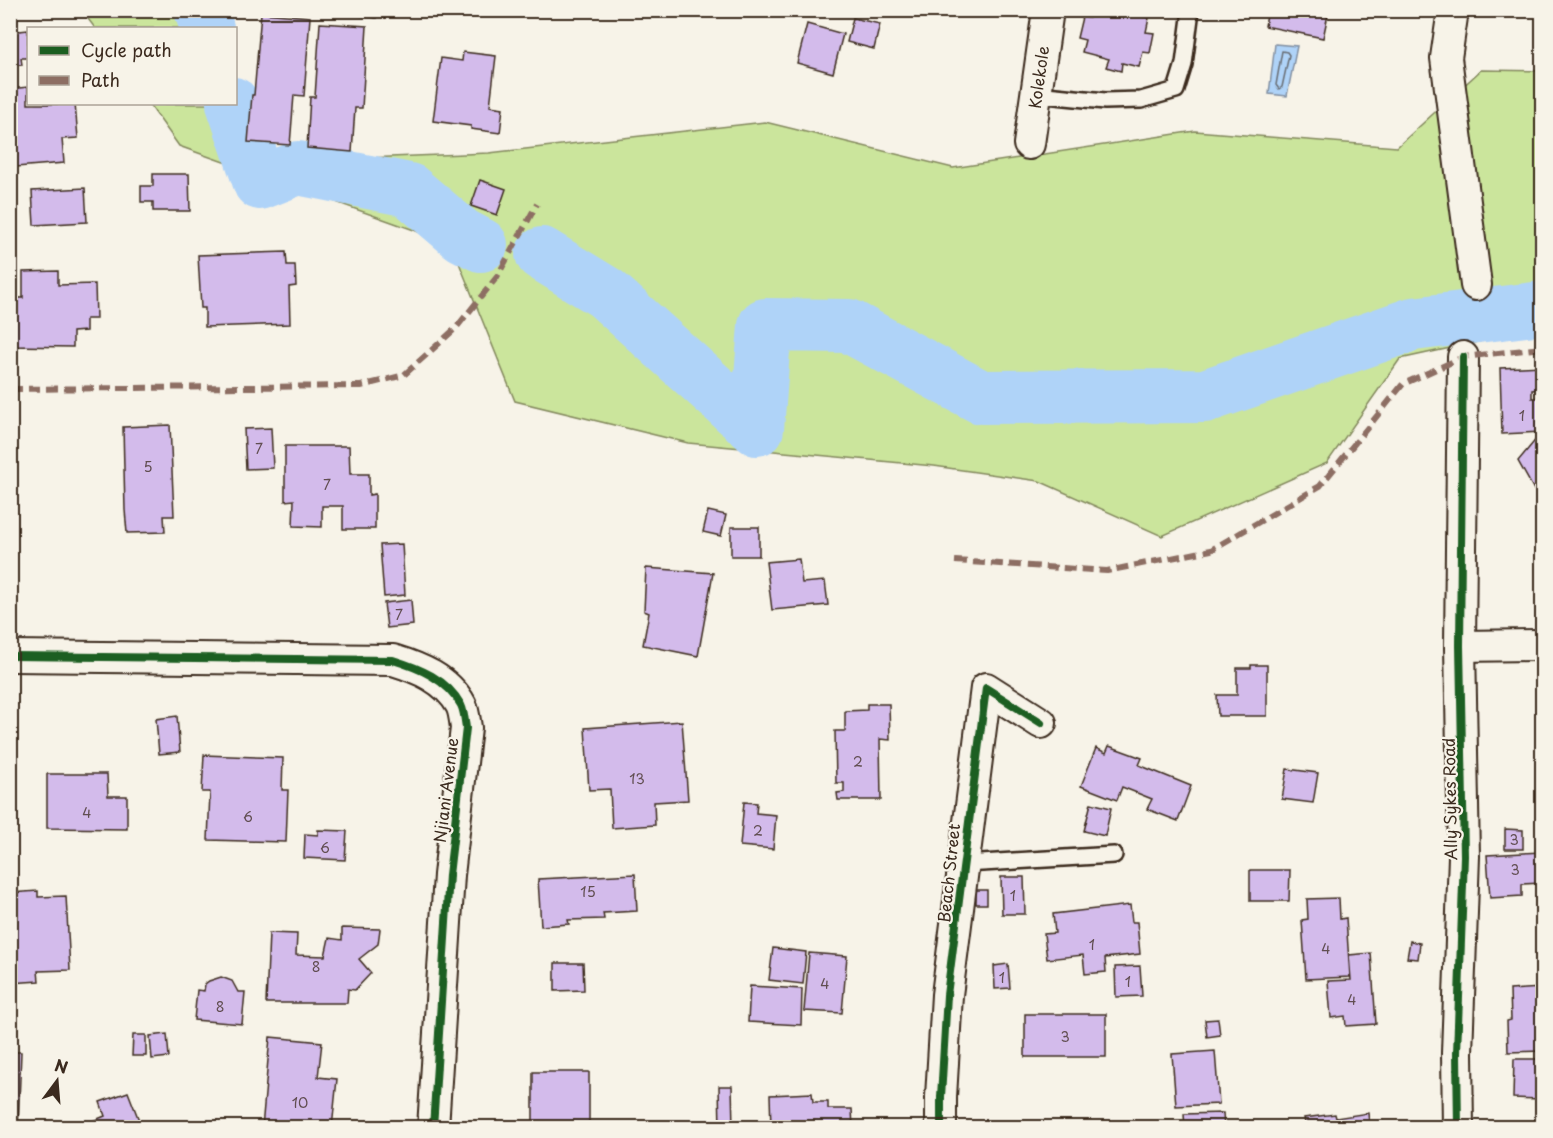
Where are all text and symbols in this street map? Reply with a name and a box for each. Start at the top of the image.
legend [27,27,237,105]
text: Cycle path [81,36,172,63]
street label: Kolekole [1022,44,1054,110]
text: Path [81,66,120,93]
house number: 1 [1519,405,1525,426]
house number: 7 [255,438,263,459]
house number: 5 [143,456,153,477]
house number: 7 [323,474,331,495]
house number: 7 [395,604,403,625]
street label: Njiani Avenue [427,736,463,844]
street label: Ally Sykes Road [1436,738,1462,860]
house number: 2 [853,751,863,772]
house number: 13 [629,768,645,789]
house number: 4 [82,802,92,823]
house number: 6 [243,806,253,827]
house number: 2 [753,820,763,841]
street label: Beach Street [931,822,965,924]
house number: 3 [1509,829,1519,850]
house number: 6 [320,837,330,858]
house number: 3 [1510,859,1520,880]
house number: 15 [580,881,596,902]
house number: 1 [1010,885,1016,906]
house number: 1 [1089,934,1095,955]
house number: 4 [1321,938,1331,959]
house number: 8 [312,956,320,977]
house number: 1 [999,967,1005,988]
house number: 1 [1125,971,1131,992]
house number: 4 [820,973,830,994]
house number: 4 [1347,989,1357,1010]
house number: 8 [216,996,224,1017]
house number: 3 [1060,1026,1070,1047]
north arrow [27,1051,87,1111]
text: N [52,1052,71,1079]
house number: 10 [292,1092,308,1113]

